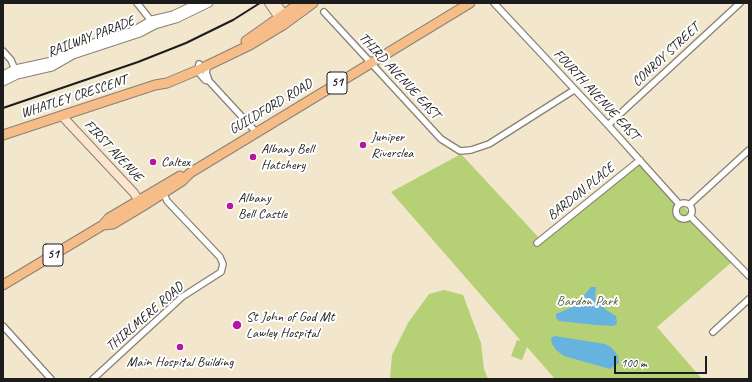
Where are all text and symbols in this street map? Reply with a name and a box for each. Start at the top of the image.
street label: RAILWAY PARADE [45,13,137,61]
street label: CONROY STREET [629,20,703,90]
street label: THIRD AVENUE EAST [355,29,443,123]
street label: FOURTH AVENUE EAST [550,46,642,144]
street label: WHATLEY CRESCENT [19,72,129,122]
road number: 51 [327,72,347,94]
street label: GUILDFORD ROAD [226,76,316,138]
street label: FIRST AVENUE [80,117,146,185]
place label: Juniper Riverslea [371,129,413,162]
marker: Juniper Riverslea [358,140,368,150]
place label: Albany Bell Hatchery [261,141,314,174]
marker: Albany Bell Hatchery [248,152,258,162]
place label: Caltex [161,154,190,170]
marker: Caltex [148,157,158,167]
street label: BARDON PLACE [544,160,618,224]
place label: Albany Bell Castle [238,190,287,222]
marker: Albany Bell Castle [225,201,235,211]
road number: 51 [43,244,63,266]
street label: THIRLMERE ROAD [103,279,187,355]
park label: Bardon Park [557,293,617,309]
place label: St John of God Mt Lawley Hospital [246,309,334,342]
marker: St John of God Mt Lawley Hospital [231,319,243,331]
marker: Main Hospital Building [175,342,185,352]
scale bar [616,348,709,374]
place label: Main Hospital Building [127,354,233,370]
text: 100 m [621,355,647,371]

